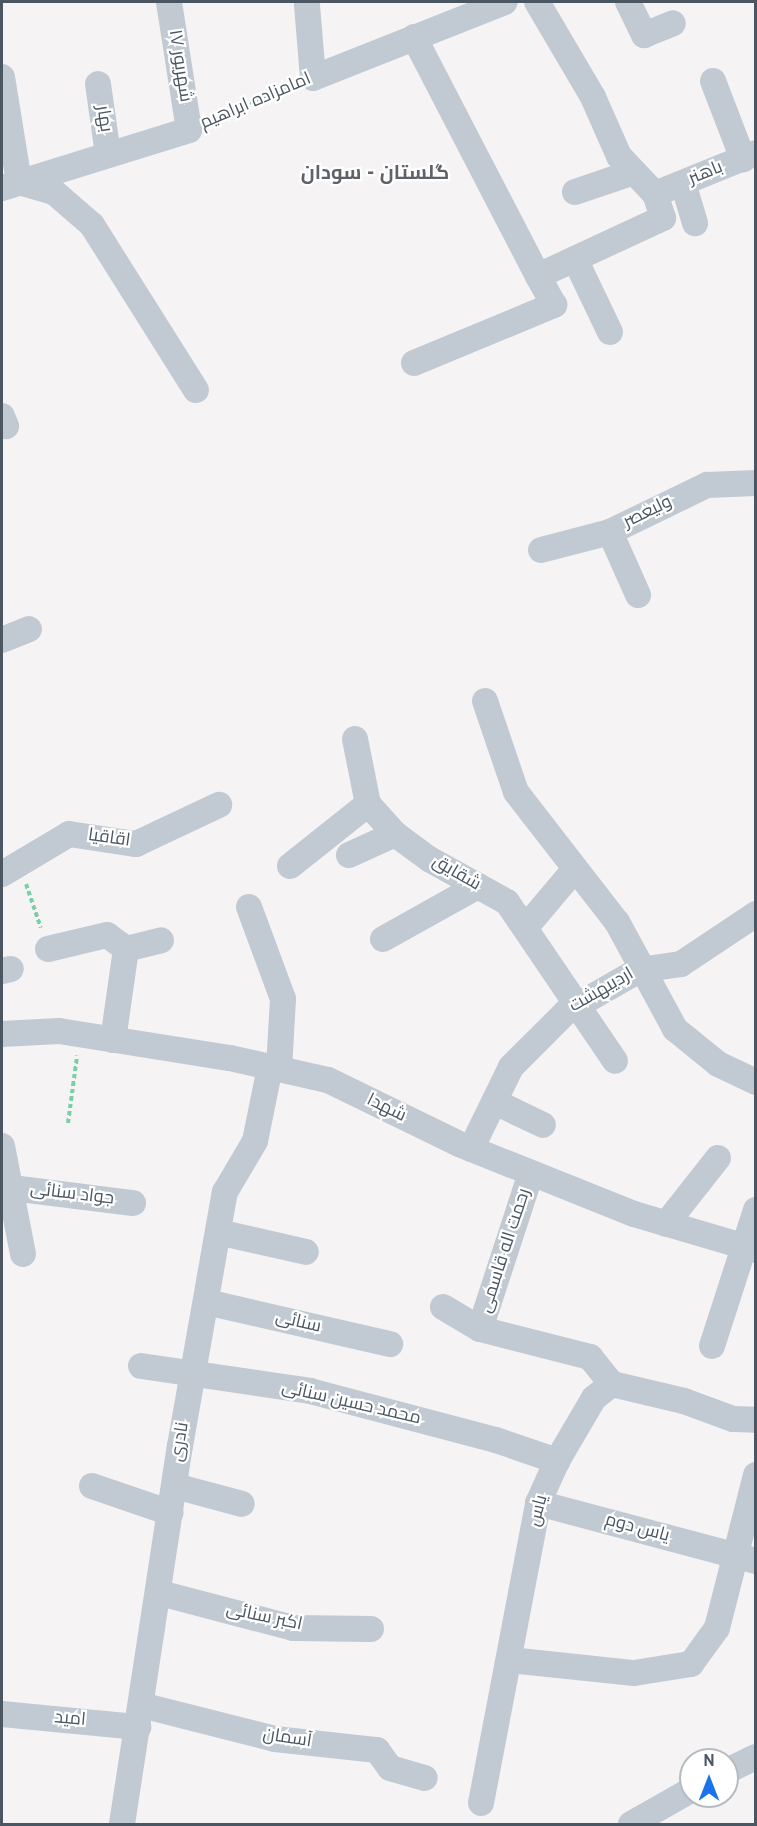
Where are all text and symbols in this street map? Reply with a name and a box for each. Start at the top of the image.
street label: ۱۷ شهریور [163,28,195,104]
street label: امامزاده ابراهیم [197,69,315,135]
street label: بهار [90,104,116,134]
street label: باهنر [686,157,726,191]
district label: گلستان - سودان [301,162,449,186]
street label: ولیعصر [620,492,676,534]
street label: اقاقیا [86,825,132,853]
street label: شقایق [428,851,484,897]
street label: اردیبهشت [566,964,638,1018]
street label: شهدا [363,1090,409,1128]
street label: جواد سنائی [29,1179,115,1211]
street label: رحمت اله قاسمی [476,1186,536,1316]
street label: سنائی [273,1307,323,1339]
street label: محمد حسین سنائی [279,1377,423,1431]
street label: نادری [167,1421,195,1463]
street label: یاس [524,1493,554,1529]
street label: یاس دوم [602,1510,672,1548]
street label: اکبر سنائی [224,1599,304,1637]
street label: امید [53,1708,87,1732]
street label: آسمان [261,1724,313,1754]
north arrow [679,1748,739,1808]
text: N [703,1752,715,1772]

